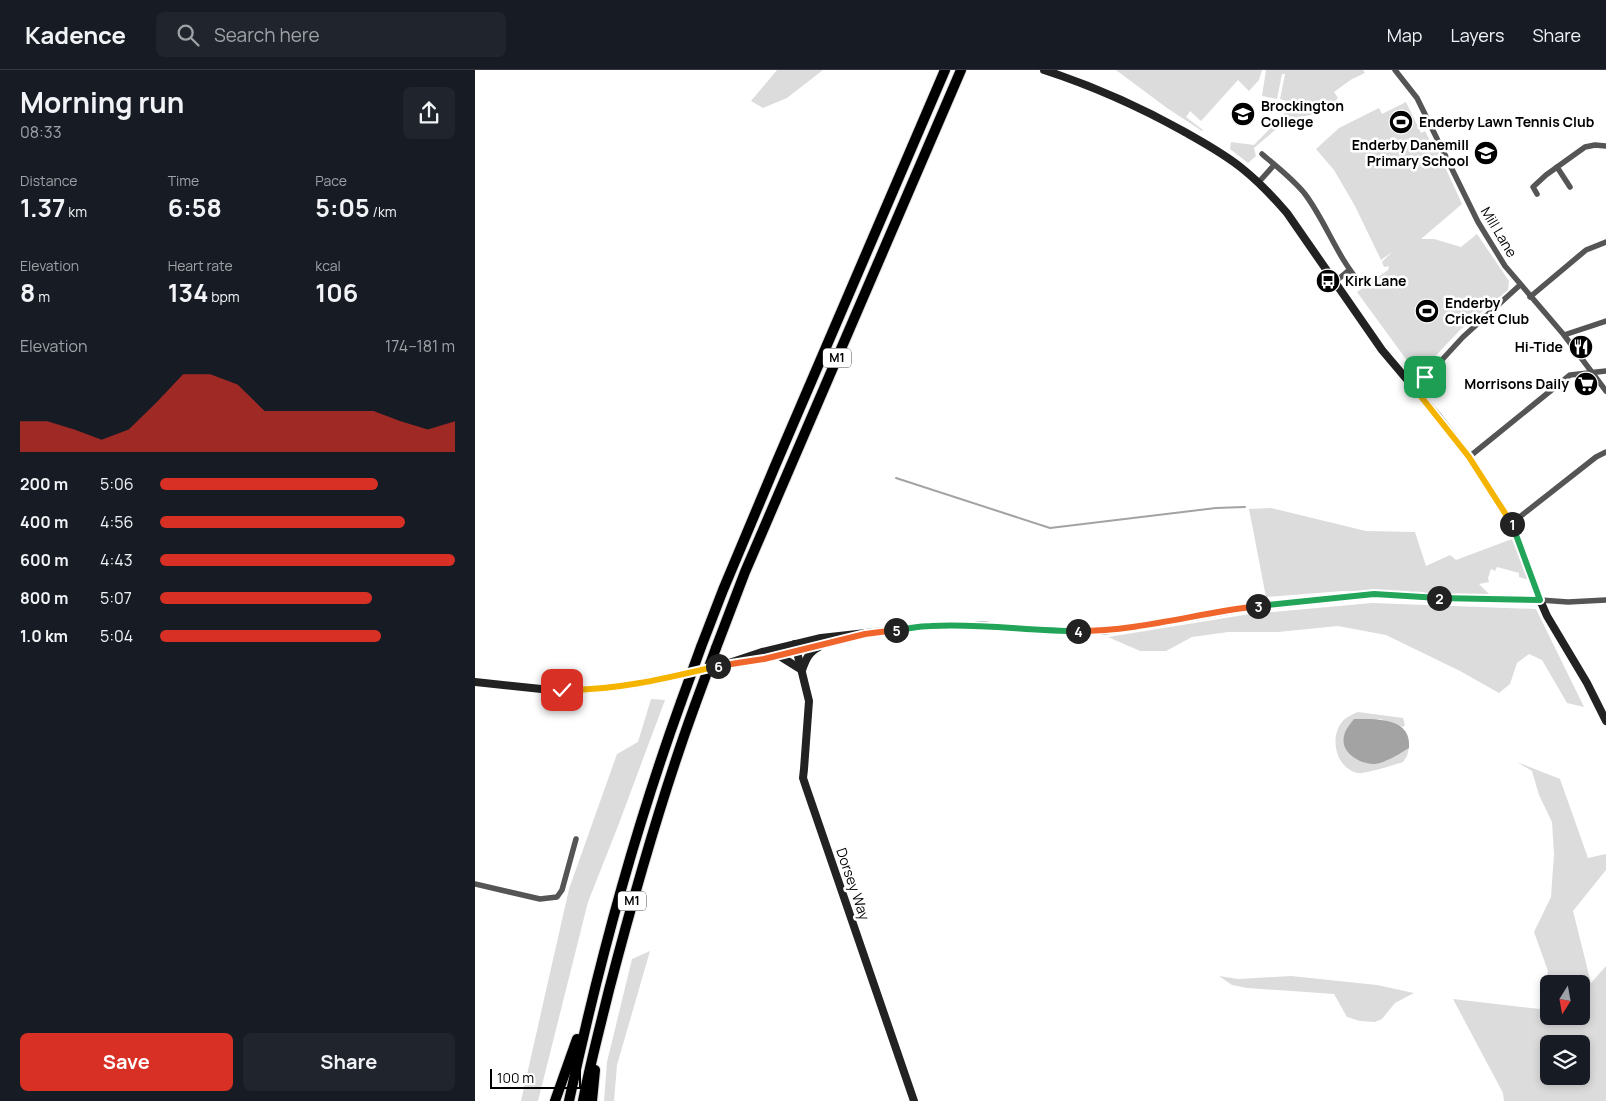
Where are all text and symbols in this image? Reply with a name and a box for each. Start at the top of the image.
search box [156,12,506,57]
text: Kadence [25,18,126,51]
icon: search [174,21,202,49]
text: Search here [214,22,320,48]
text: Map [1387,23,1422,47]
text: Layers [1450,23,1504,47]
text: Share [1532,23,1581,47]
text: Morning run [20,83,184,121]
button: share [403,87,455,139]
place label: Brockington College [1261,96,1344,131]
school or university icon: Brockington College [1230,101,1256,127]
sports icon: Enderby Lawn Tennis Club [1388,109,1414,135]
place label: Enderby Lawn Tennis Club [1419,112,1595,131]
text: 08:33 [20,121,62,143]
place label: Enderby Danemill Primary School [1352,135,1469,170]
school or university icon: Enderby Danemill Primary School [1473,140,1499,166]
text: Distance [20,171,77,190]
text: Time [168,171,199,190]
text: Pace [315,171,347,190]
text: 1.37 [20,190,65,225]
text: 6:58 [168,190,222,225]
text: 5:05 [315,190,370,225]
text: km [65,202,87,221]
text: /km [370,202,397,221]
street label: Mill Lane [1477,203,1522,261]
text: Elevation [20,256,79,275]
text: Heart rate [168,256,233,275]
text: kcal [315,256,341,275]
bus stop icon: Kirk Lane [1315,268,1341,294]
place label: Kirk Lane [1345,271,1407,290]
text: 8 [20,275,35,310]
text: 134 [168,275,208,310]
text: 106 [315,275,358,310]
text: m [35,287,50,306]
text: bpm [208,287,240,306]
place label: Enderby Cricket Club [1445,293,1530,328]
sports icon: Enderby Cricket Club [1414,298,1440,324]
restaurant icon: Hi-Tide [1568,334,1594,360]
text: Elevation [20,335,88,357]
text: 174–181 m [385,335,455,357]
place label: Hi-Tide [1515,337,1563,356]
road number: M1 [823,348,851,368]
pin [1404,356,1446,398]
icon: arrive [1411,363,1439,391]
supermarket icon: Morrisons Daily [1573,371,1599,397]
place label: Morrisons Daily [1464,374,1569,393]
text: 200 m [20,473,68,495]
text: 5:06 [100,473,134,495]
text: 400 m [20,511,68,533]
text: 4:56 [100,511,133,533]
pin: 1 [1499,512,1525,536]
text: 1 [1509,515,1516,534]
text: 600 m [20,549,69,571]
text: 4:43 [100,549,133,571]
pin: 2 [1427,586,1451,610]
text: 800 m [20,587,68,609]
text: 5:07 [100,587,132,609]
text: 2 [1435,589,1444,608]
pin: 3 [1245,594,1271,618]
text: 3 [1254,597,1263,616]
pin: 5 [883,618,909,642]
pin: 4 [1065,618,1091,644]
text: 5 [892,621,901,640]
text: 4 [1074,622,1083,641]
text: 1.0 km [20,625,68,647]
text: 5:04 [100,625,133,647]
pin: 6 [705,654,731,678]
text: 6 [714,657,723,676]
pin [541,669,583,711]
icon: check [548,676,576,704]
street label: Dorsey Way [832,845,875,923]
road number: M1 [618,891,646,910]
north arrow [1540,975,1590,1025]
map controls [1540,975,1590,1085]
button: Save [20,1033,233,1091]
button: Share [243,1033,455,1091]
button: layers [1540,1035,1590,1085]
scale bar [490,1066,581,1089]
text: 100 m [497,1068,534,1087]

